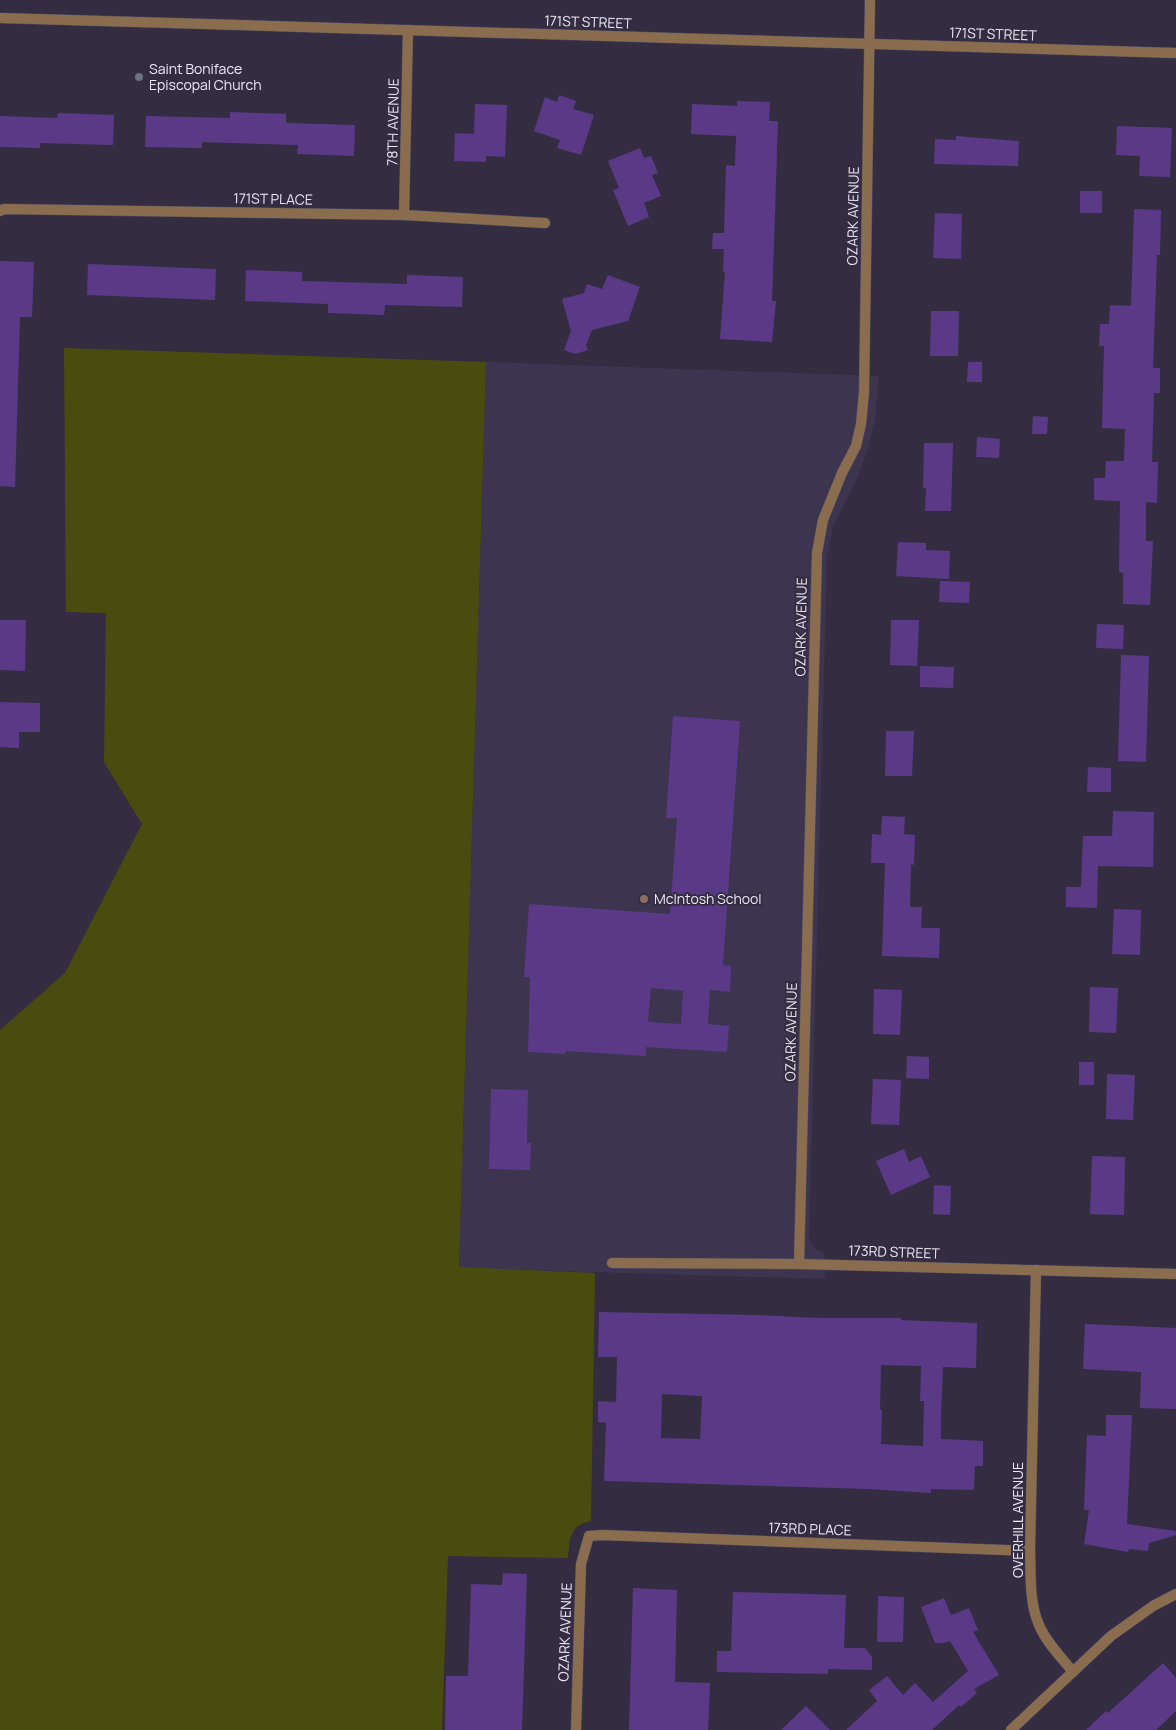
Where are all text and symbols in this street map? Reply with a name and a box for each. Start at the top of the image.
street label: 171ST STREET [544,10,633,33]
street label: 171ST STREET [949,22,1038,45]
place label: Saint Boniface Episcopal Church [149,59,261,94]
marker: Saint Boniface Episcopal Church [133,71,145,83]
street label: 78TH AVENUE [382,78,403,166]
street label: OZARK AVENUE [842,166,863,266]
street label: 171ST PLACE [233,188,313,209]
street label: OZARK AVENUE [790,577,811,677]
place label: McIntosh School [654,889,762,908]
marker: McIntosh School [638,893,650,905]
street label: OZARK AVENUE [780,982,801,1082]
street label: 173RD STREET [848,1240,941,1263]
street label: OVERHILL AVENUE [1008,1462,1027,1578]
street label: 173RD PLACE [768,1518,852,1539]
street label: OZARK AVENUE [553,1582,576,1682]

